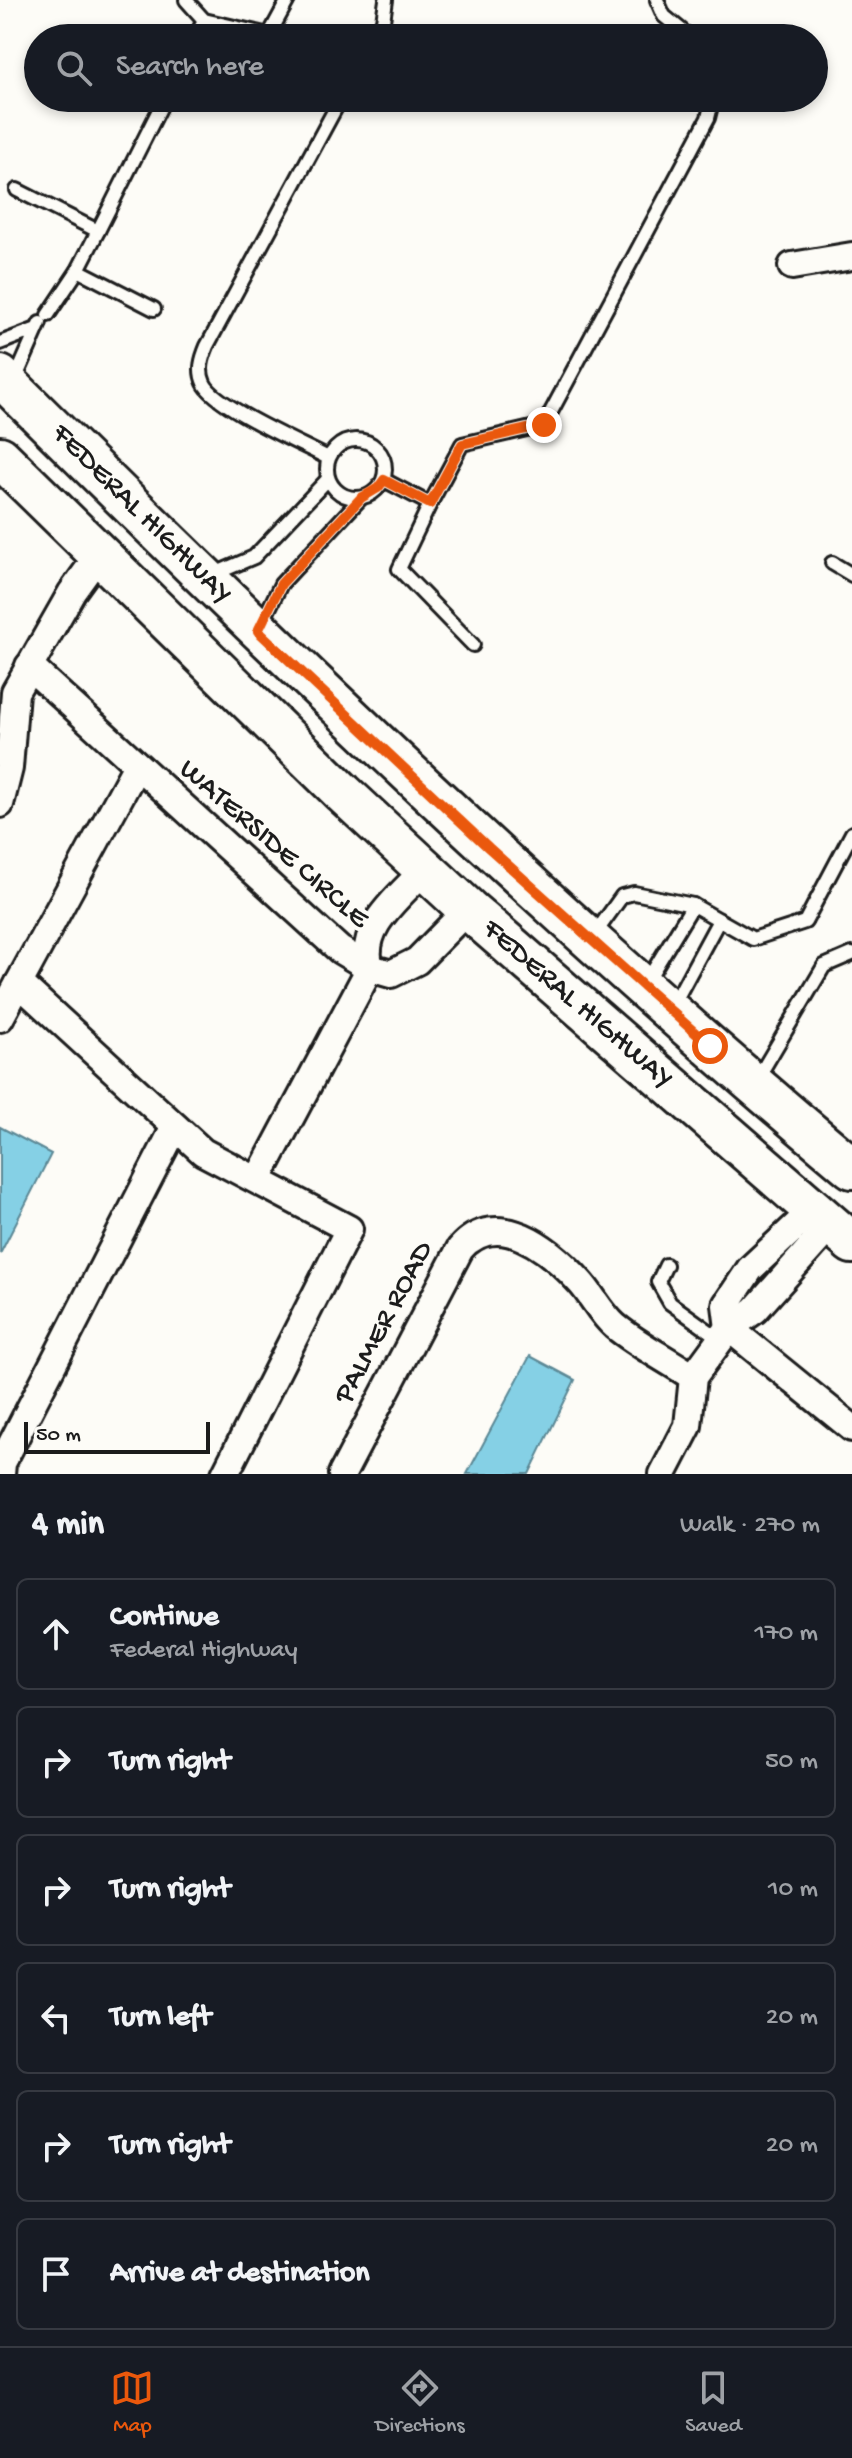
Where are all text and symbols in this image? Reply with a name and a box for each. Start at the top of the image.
search box [24,24,828,112]
icon: search [52,46,96,90]
text: Search here [116,51,264,86]
route end [526,407,562,443]
street label: FEDERAL HIGHWAY [43,417,239,613]
street label: WATERSIDE CIRCLE [171,753,376,938]
street label: FEDERAL HIGHWAY [474,912,680,1097]
route start [692,1028,728,1064]
street label: PALMER ROAD [327,1236,443,1411]
scale bar [24,1418,210,1454]
text: 50 m [36,1423,81,1449]
text: 4 min [32,1506,104,1546]
text: Walk · 270 m [680,1511,820,1542]
text: Continue [110,1601,219,1636]
icon: ahead [34,1612,78,1656]
text: 170 m [755,1619,818,1650]
text: Federal Highway [110,1636,298,1667]
icon: right [34,1740,78,1784]
text: Turn right [110,1745,230,1780]
text: 50 m [765,1747,818,1778]
icon: right [34,1868,78,1912]
text: Turn right [110,1873,230,1908]
text: 10 m [768,1875,818,1906]
icon: left [34,1996,78,2040]
text: Turn left [110,2001,211,2036]
text: 20 m [766,2003,818,2034]
icon: right [34,2124,78,2168]
text: Turn right [110,2129,230,2164]
text: 20 m [766,2131,818,2162]
icon: arrive [34,2252,78,2296]
text: Arrive at destination [110,2257,370,2292]
tab: Map [110,2366,154,2440]
tab: Directions [375,2366,465,2440]
tab: Saved [685,2366,742,2440]

